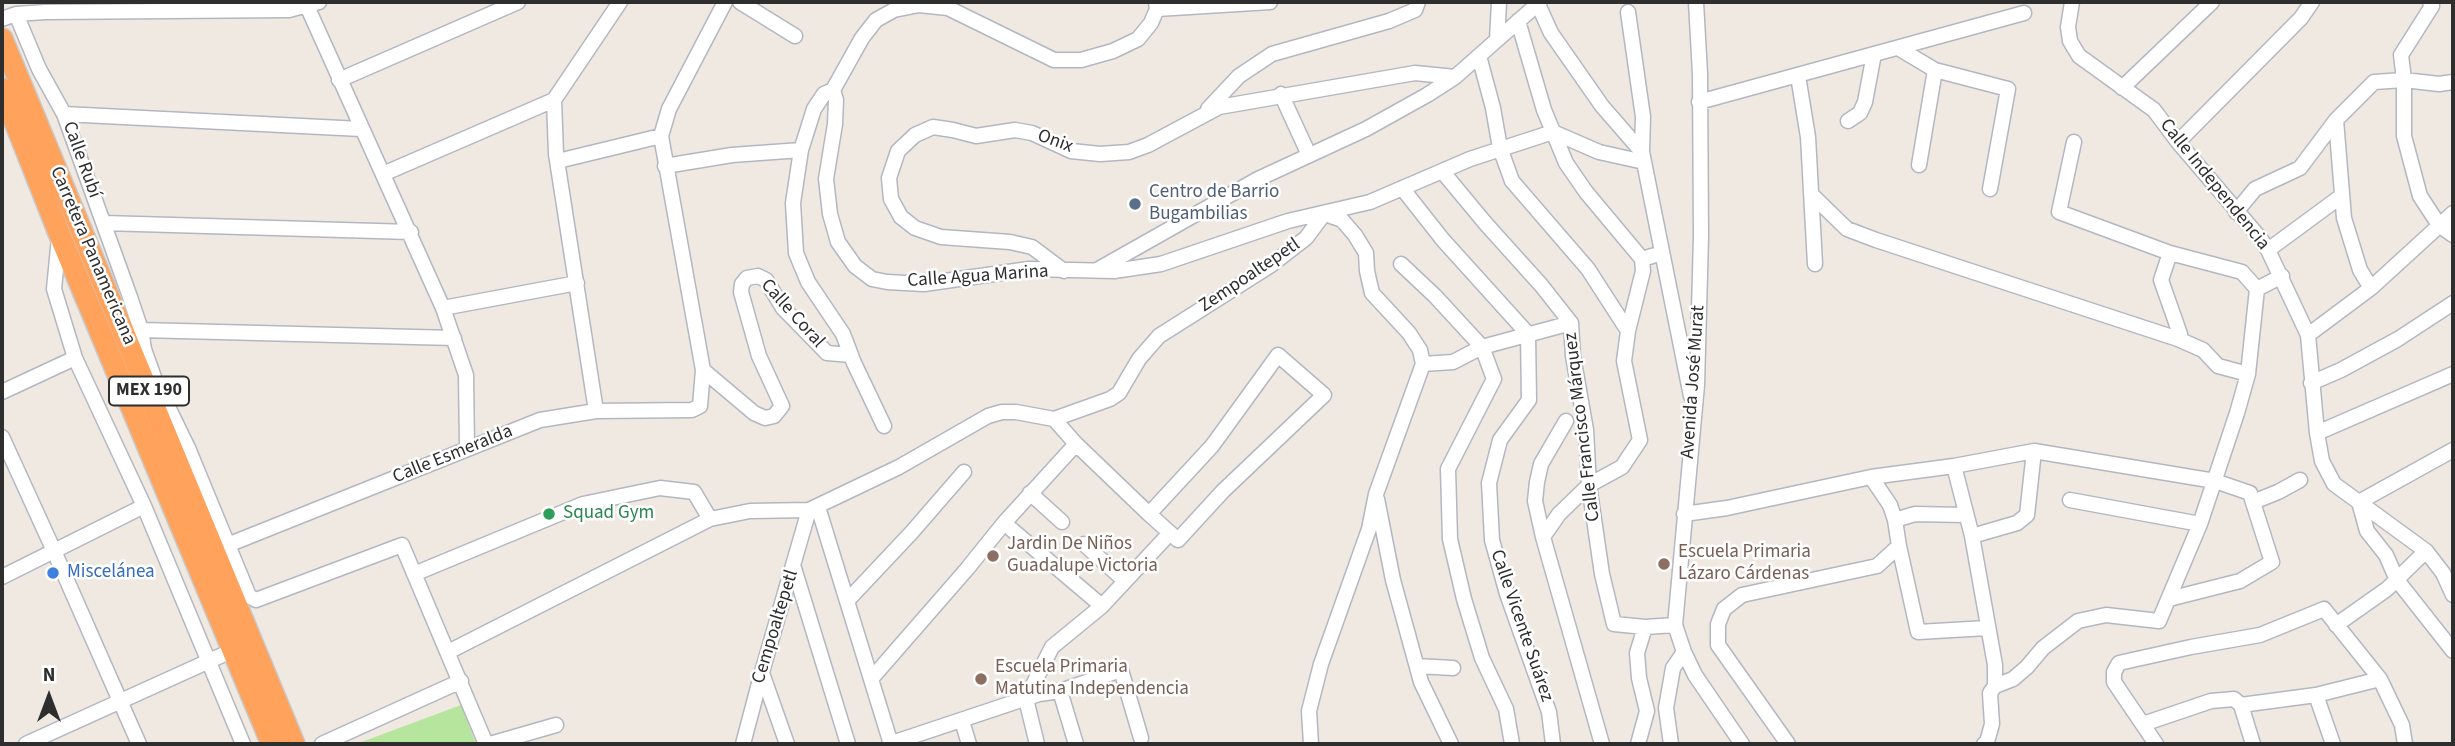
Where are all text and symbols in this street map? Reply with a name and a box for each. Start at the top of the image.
street label: Calle Independencia [2154,115,2274,255]
street label: Calle Rubí [57,119,105,201]
street label: Onix [1034,125,1076,159]
street label: Carretera Panamericana [44,163,140,349]
place label: Centro de Barrio Bugambilias [1149,182,1279,226]
marker: Centro de Barrio Bugambilias [1127,196,1143,212]
street label: Zempoaltepetl [1195,234,1305,318]
street label: Calle Agua Marina [907,261,1049,293]
street label: Calle Coral [755,275,829,353]
street label: Avenida José Murat [1677,304,1711,460]
street label: Calle Francisco Márquez [1560,331,1606,523]
road number: MEX 190 [109,376,189,405]
street label: Calle Esmeralda [390,421,516,489]
place label: Squad Gym [563,503,654,525]
marker: Squad Gym [541,506,557,522]
place label: Jardin De Niños Guadalupe Victoria [1007,534,1158,578]
place label: Escuela Primaria Lázaro Cárdenas [1678,542,1811,586]
street label: Calle Vicente Suárez [1484,547,1558,705]
marker: Jardin De Niños Guadalupe Victoria [985,548,1001,564]
marker: Escuela Primaria Lázaro Cárdenas [1656,556,1672,572]
place label: Miscelánea [67,562,155,584]
marker: Miscelánea [45,565,61,581]
street label: Cempoaltepetl [748,567,804,687]
place label: Escuela Primaria Matutina Independencia [995,657,1189,701]
north arrow [14,662,84,732]
text: N [43,662,55,689]
marker: Escuela Primaria Matutina Independencia [973,671,989,687]

